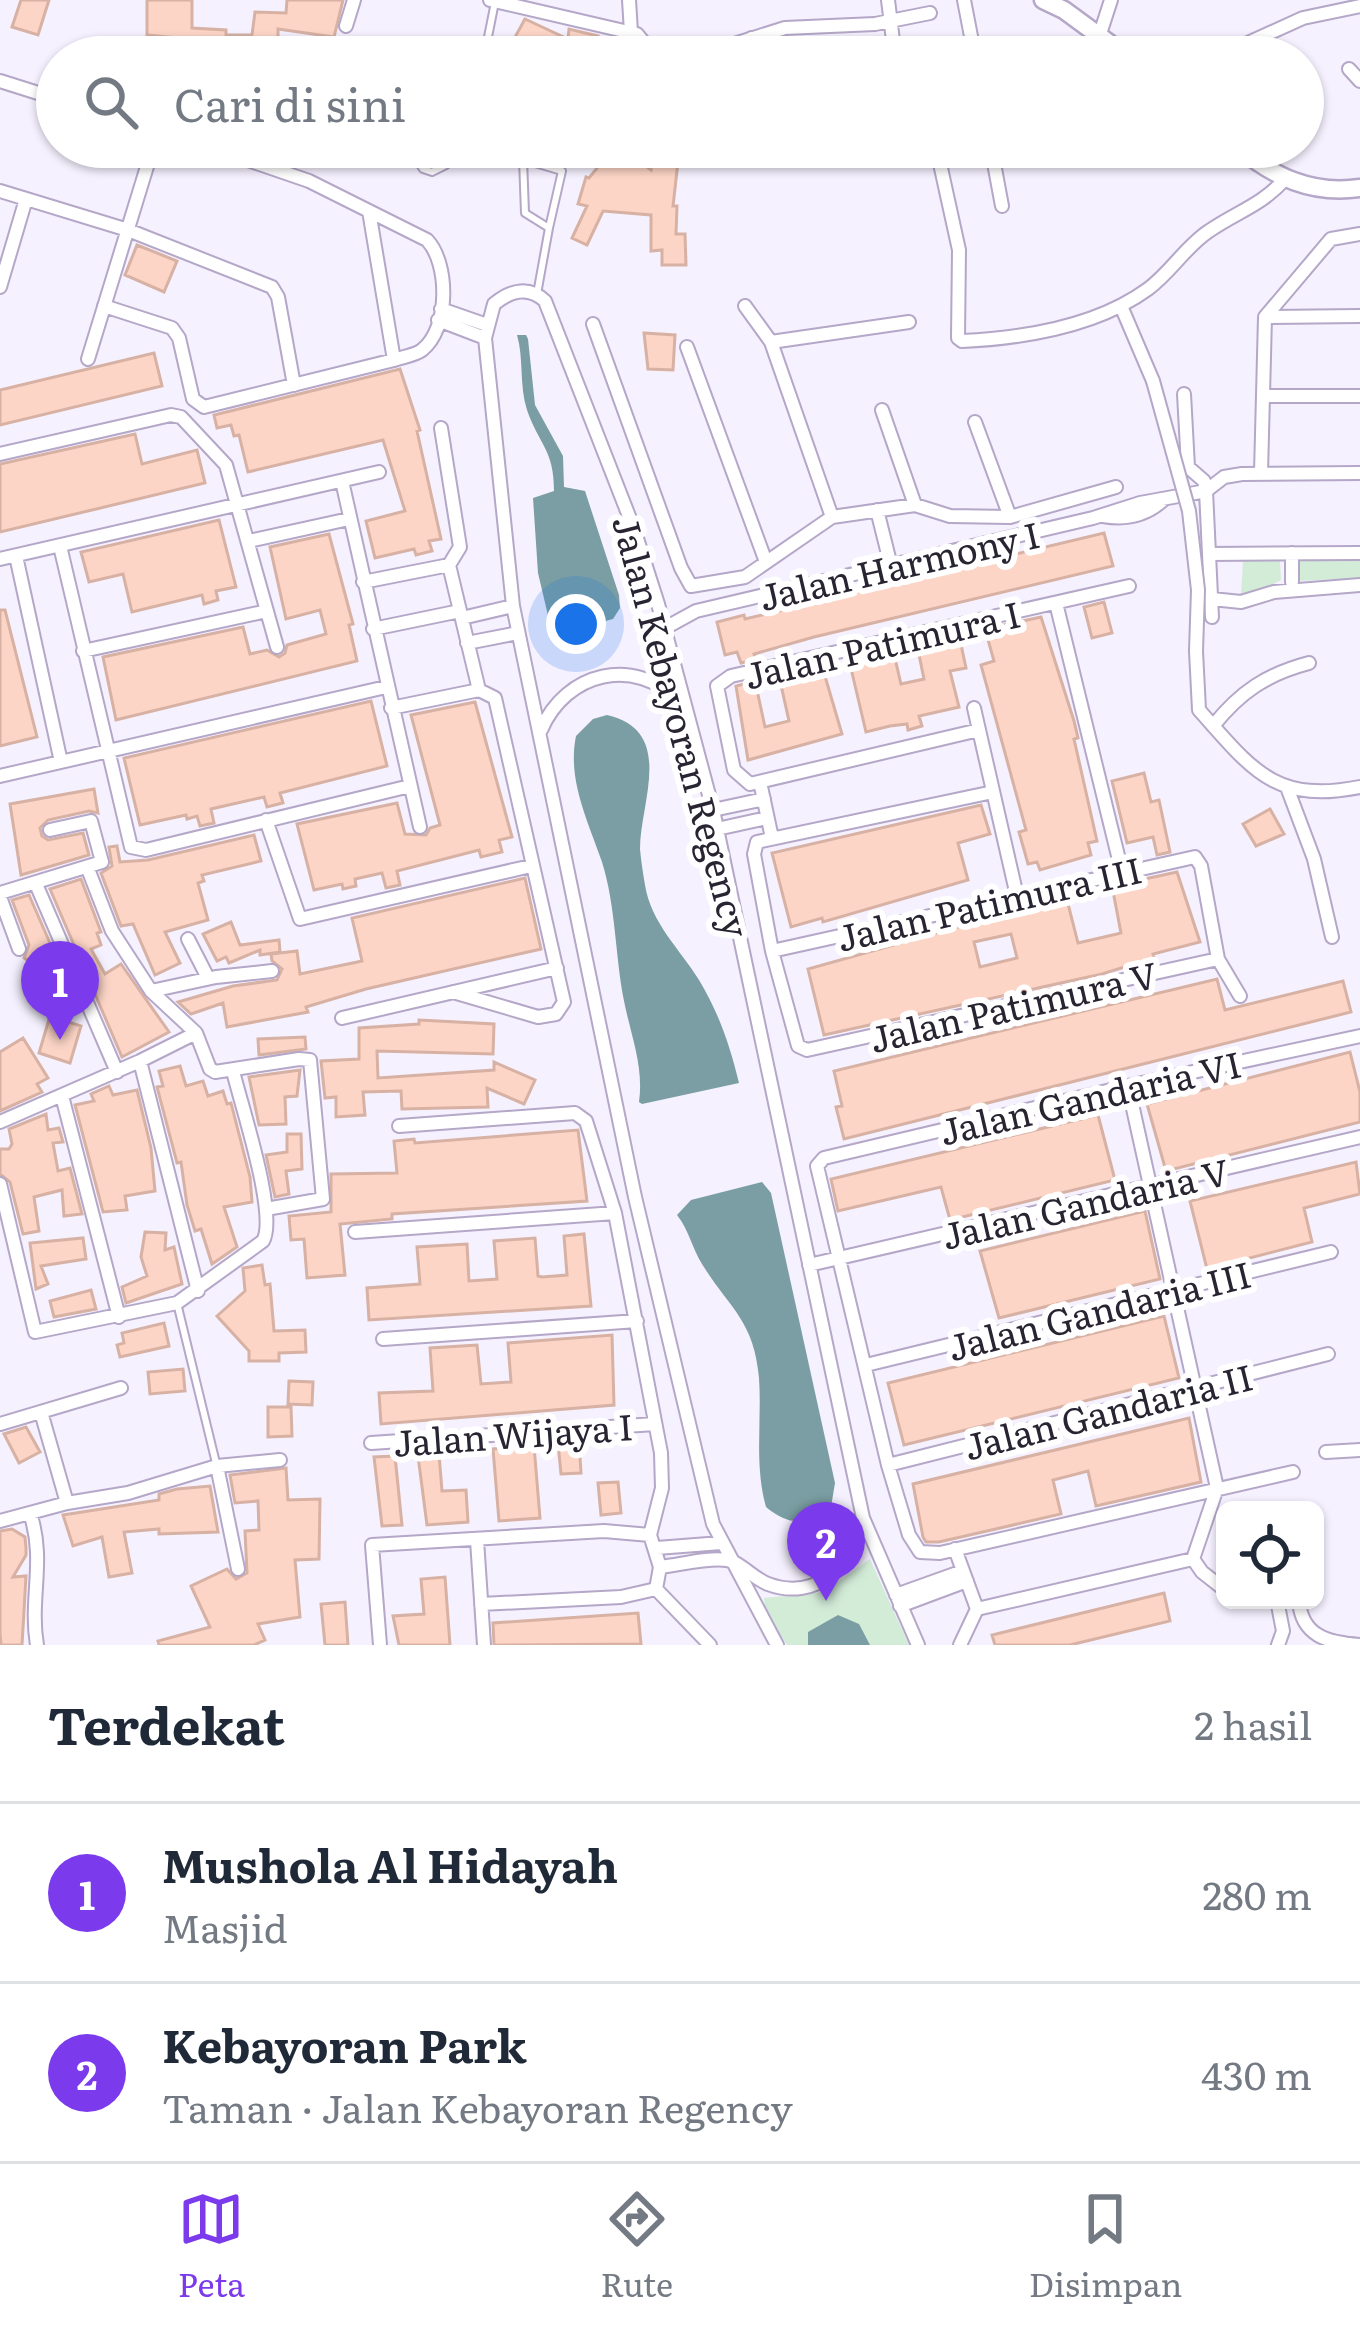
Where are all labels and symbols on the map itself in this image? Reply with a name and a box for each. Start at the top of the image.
street label: Jalan Harmony I [754,506,1044,622]
street label: Jalan Kebayoran Regency [601,509,765,943]
street label: Jalan Patimura I [739,585,1025,701]
your location [546,594,606,654]
street label: Jalan Patimura III [831,841,1147,963]
pin: 1 [21,941,99,1040]
street label: Jalan Patimura V [864,946,1162,1064]
street label: Jalan Gandaria VI [934,1036,1246,1156]
street label: Jalan Gandaria V [936,1143,1234,1261]
street label: Jalan Gandaria III [942,1246,1256,1372]
street label: Jalan Gandaria II [958,1348,1258,1472]
street label: Jalan Wijaya I [391,1398,635,1468]
pin: 2 [787,1502,865,1601]

